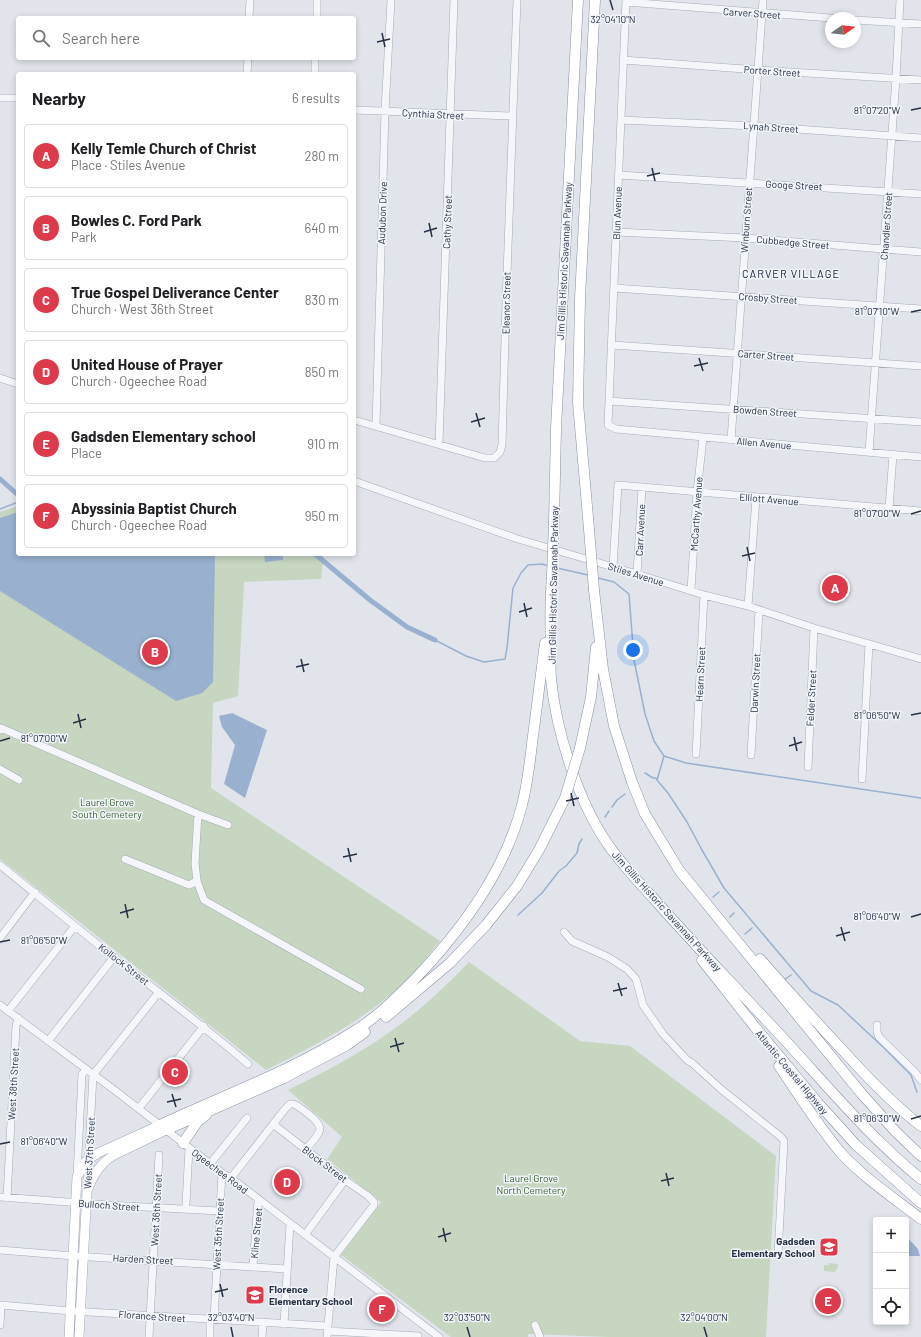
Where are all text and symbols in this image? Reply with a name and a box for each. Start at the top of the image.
street label: Carver Street [723,5,782,21]
north arrow [825,12,861,48]
text: 32°04'10"N [590,13,636,25]
search box [16,16,356,60]
icon: search [30,27,52,49]
text: Search here [62,29,140,47]
street label: Porter Street [743,63,801,79]
text: Nearby [32,88,86,108]
text: 6 results [292,90,340,106]
text: 81°07'20"W [854,104,900,116]
street label: Cynthia Street [402,106,465,122]
street label: Lynah Street [743,119,799,135]
text: Kelly Temle Church of Christ [71,139,256,157]
text: A [42,148,50,164]
text: 280 m [305,148,339,164]
text: Place · Stiles Avenue [71,157,186,173]
street label: Googe Street [765,178,823,193]
street label: Audubon Drive [375,181,389,245]
street label: Jim Gillis Historic Savannah Parkway [554,182,574,340]
street label: Blun Avenue [610,186,624,240]
street label: Winburn Street [738,186,754,253]
street label: Chandler Street [878,191,894,260]
street label: Cathy Street [440,194,454,249]
text: Bowles C. Ford Park [71,211,202,229]
text: B [42,220,50,236]
text: 640 m [304,220,339,236]
text: Park [71,229,97,245]
street label: Cubbedge Street [756,233,830,251]
district label: CARVER VILLAGE [742,267,840,280]
street label: Eleanor Street [499,271,513,334]
text: True Gospel Deliverance Center [71,283,279,301]
street label: Crosby Street [738,290,798,306]
text: C [42,292,50,308]
text: 830 m [305,292,339,308]
text: Church · West 36th Street [71,301,214,317]
text: 81°07'10"W [855,305,899,317]
street label: Carter Street [737,347,795,363]
text: United House of Prayer [71,355,223,373]
text: D [42,364,50,380]
text: 850 m [305,364,339,380]
text: Church · Ogeechee Road [71,373,207,389]
street label: Bowden Street [733,403,798,419]
text: Gadsden Elementary school [71,427,256,445]
street label: Allen Avenue [736,435,792,451]
text: E [42,436,50,452]
text: 910 m [307,436,339,452]
text: Place [71,445,102,461]
street label: McCarthy Avenue [687,476,705,552]
street label: Elliott Avenue [739,490,799,508]
text: Abyssinia Baptist Church [71,499,237,517]
street label: Carr Avenue [633,504,647,556]
street label: Jim Gillis Historic Savannah Parkway [546,506,560,664]
text: 81°07'00"W [854,507,901,519]
text: F [42,508,50,524]
text: 950 m [305,508,339,524]
text: Church · Ogeechee Road [71,517,207,533]
street label: Stiles Avenue [606,560,666,588]
pin: A [822,573,848,603]
pin: B [142,637,168,667]
your location [623,640,643,660]
street label: Hearn Street [693,646,707,702]
street label: Darwin Street [747,653,763,713]
street label: Felder Street [804,669,818,727]
text: 81°06'50"W [854,709,900,721]
text: 81°07'00"W [21,732,68,744]
park label: Laurel Grove South Cemetery [72,796,142,820]
street label: Jim Gillis Historic Savannah Parkway [610,848,724,974]
text: 81°06'40"W [854,910,901,922]
text: 81°06'50"W [21,934,67,946]
street label: Kollock Street [96,940,152,988]
street label: Atlantic Coastal Highway [753,1027,831,1117]
street label: West 38th Street [5,1047,21,1121]
pin: C [162,1057,188,1087]
text: 81°06'30"W [854,1112,901,1124]
street label: West 37th Street [81,1116,97,1189]
text: 81°06'40"W [21,1135,68,1147]
street label: Block Street [300,1143,350,1185]
street label: Ogeechee Road [189,1146,251,1196]
pin: D [274,1167,300,1197]
park label: Laurel Grove North Cemetery [496,1172,566,1196]
street label: West 36th Street [148,1173,164,1247]
street label: Bulloch Street [78,1197,140,1213]
street label: West 35th Street [210,1197,226,1271]
street label: Kline Street [248,1207,264,1259]
map controls [873,1217,909,1325]
button: + [873,1217,909,1253]
place label: Gadsden Elementary School [732,1235,815,1259]
school or university icon: Gadsden Elementary School [818,1236,840,1258]
street label: Harden Street [112,1251,174,1267]
button: − [873,1253,909,1289]
place label: Florence Elementary School [269,1283,352,1307]
school or university icon: Florence Elementary School [244,1284,266,1306]
pin: E [815,1286,841,1316]
button: locate [873,1289,909,1325]
pin: F [369,1294,395,1324]
street label: Florance Street [118,1308,186,1324]
text: 32°03'40"N [208,1311,254,1323]
text: 32°03'50"N [444,1311,490,1323]
text: 32°04'00"N [680,1311,728,1323]

